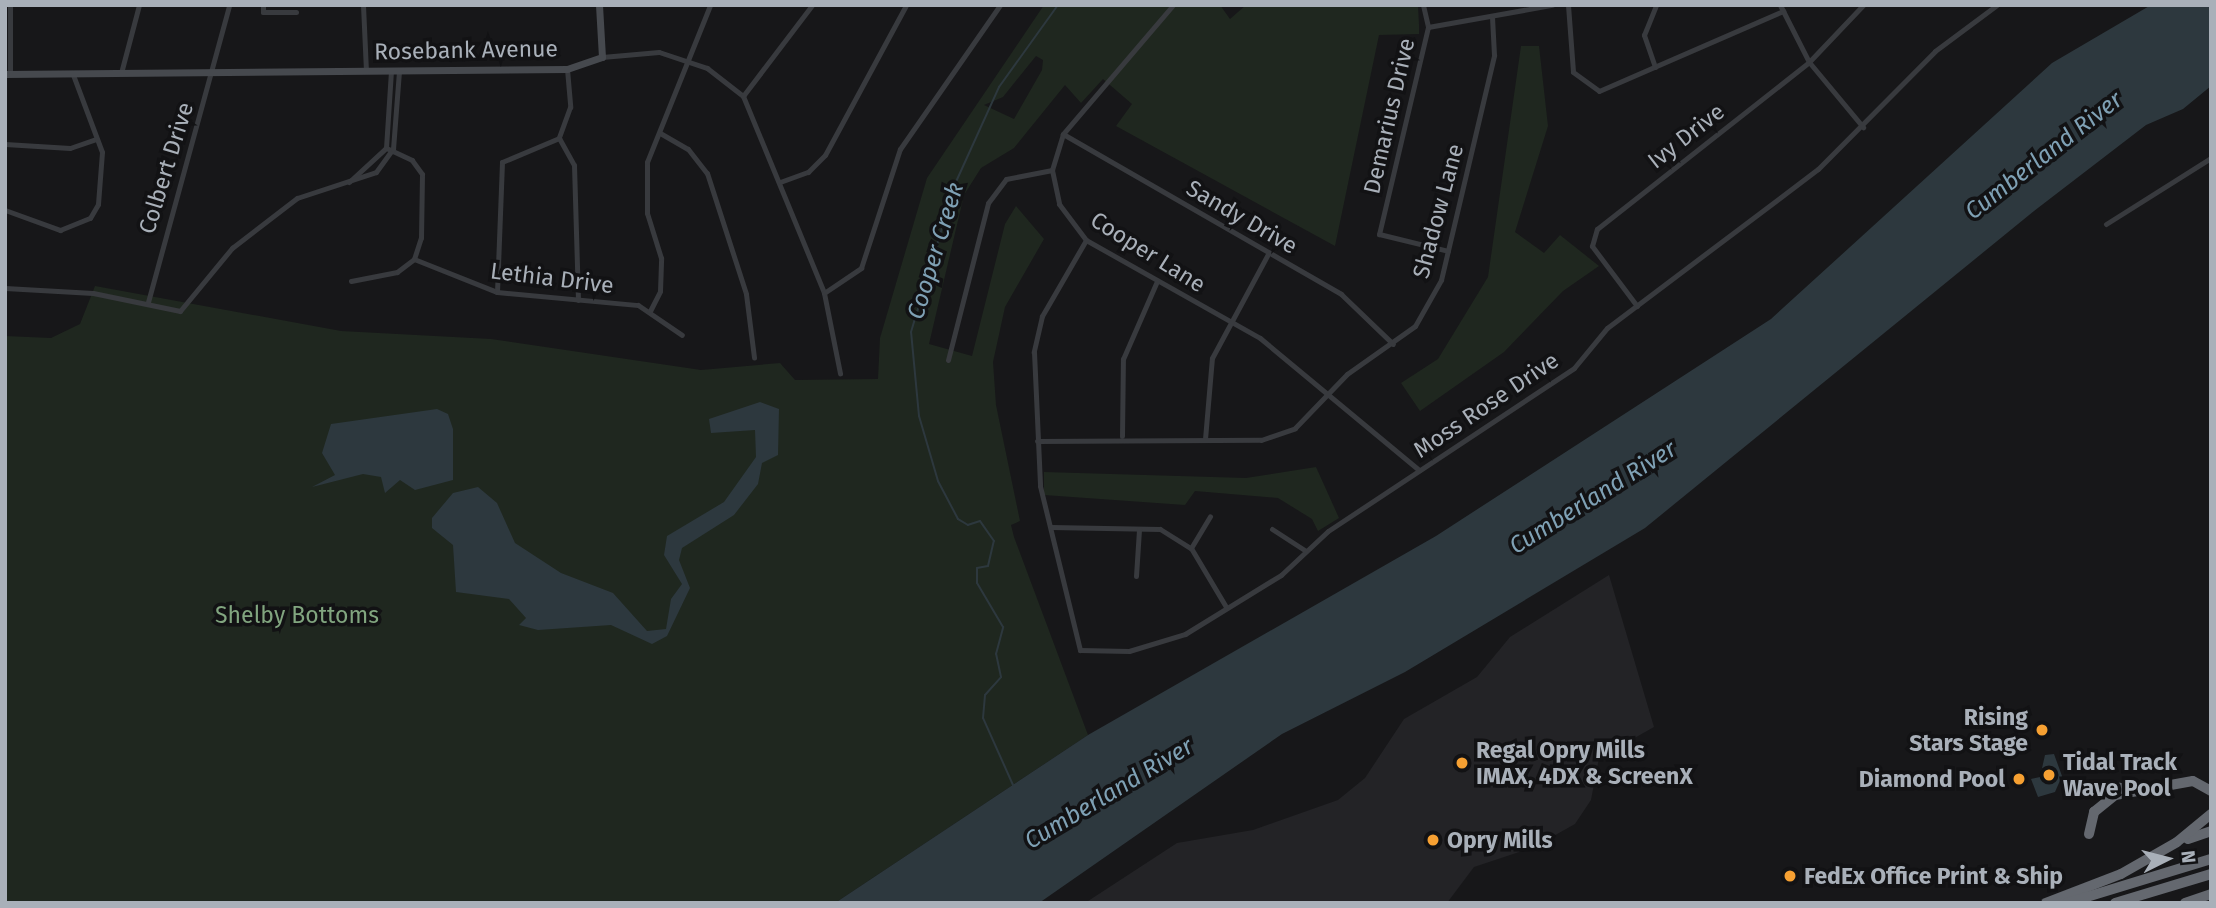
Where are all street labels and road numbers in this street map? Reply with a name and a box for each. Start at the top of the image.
street label: Rosebank Avenue [374,35,558,65]
street label: Demarius Drive [1358,35,1420,197]
street label: Ivy Drive [1642,98,1730,174]
street label: Colbert Drive [133,99,199,237]
street label: Shadow Lane [1407,141,1469,281]
street label: Sandy Drive [1182,174,1302,260]
street label: Cooper Lane [1085,206,1211,298]
street label: Lethia Drive [489,257,615,299]
street label: Moss Rose Drive [1408,346,1564,464]

